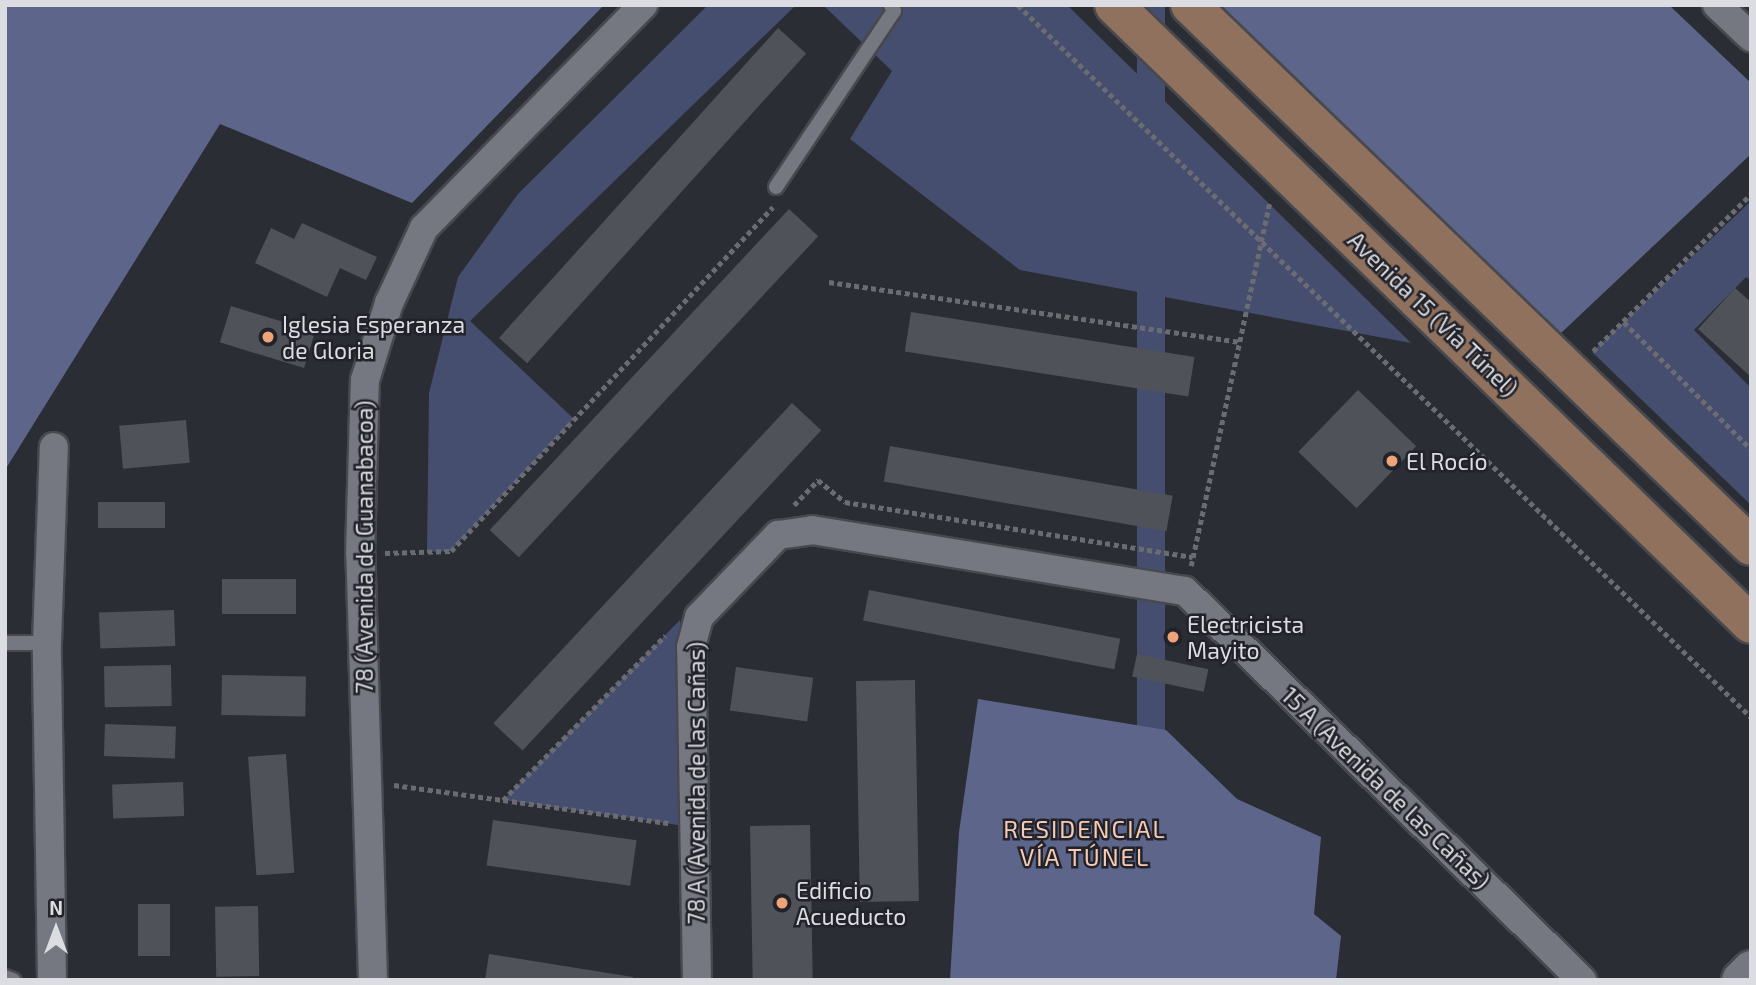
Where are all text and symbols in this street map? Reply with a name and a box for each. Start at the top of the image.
street label: Avenida 15 (Vía Túnel) [1342,226,1524,402]
place label: Iglesia Esperanza de Gloria [282,310,465,364]
marker: Iglesia Esperanza de Gloria [260,329,276,345]
street label: 78 (Avenida de Guanabacoa) [350,400,378,694]
place label: El Rocío [1406,447,1488,475]
marker: El Rocío [1384,453,1400,469]
place label: Electricista Mayito [1187,610,1304,664]
marker: Electricista Mayito [1165,629,1181,645]
street label: 78 A (Avenida de las Cañas) [682,641,710,925]
street label: 15 A (Avenida de las Cañas) [1276,681,1496,895]
district label: RESIDENCIAL VÍA TÚNEL [1005,815,1165,871]
place label: Edificio Acueducto [796,876,906,930]
north arrow [21,894,91,964]
marker: Edificio Acueducto [774,895,790,911]
text: N [49,896,63,919]

